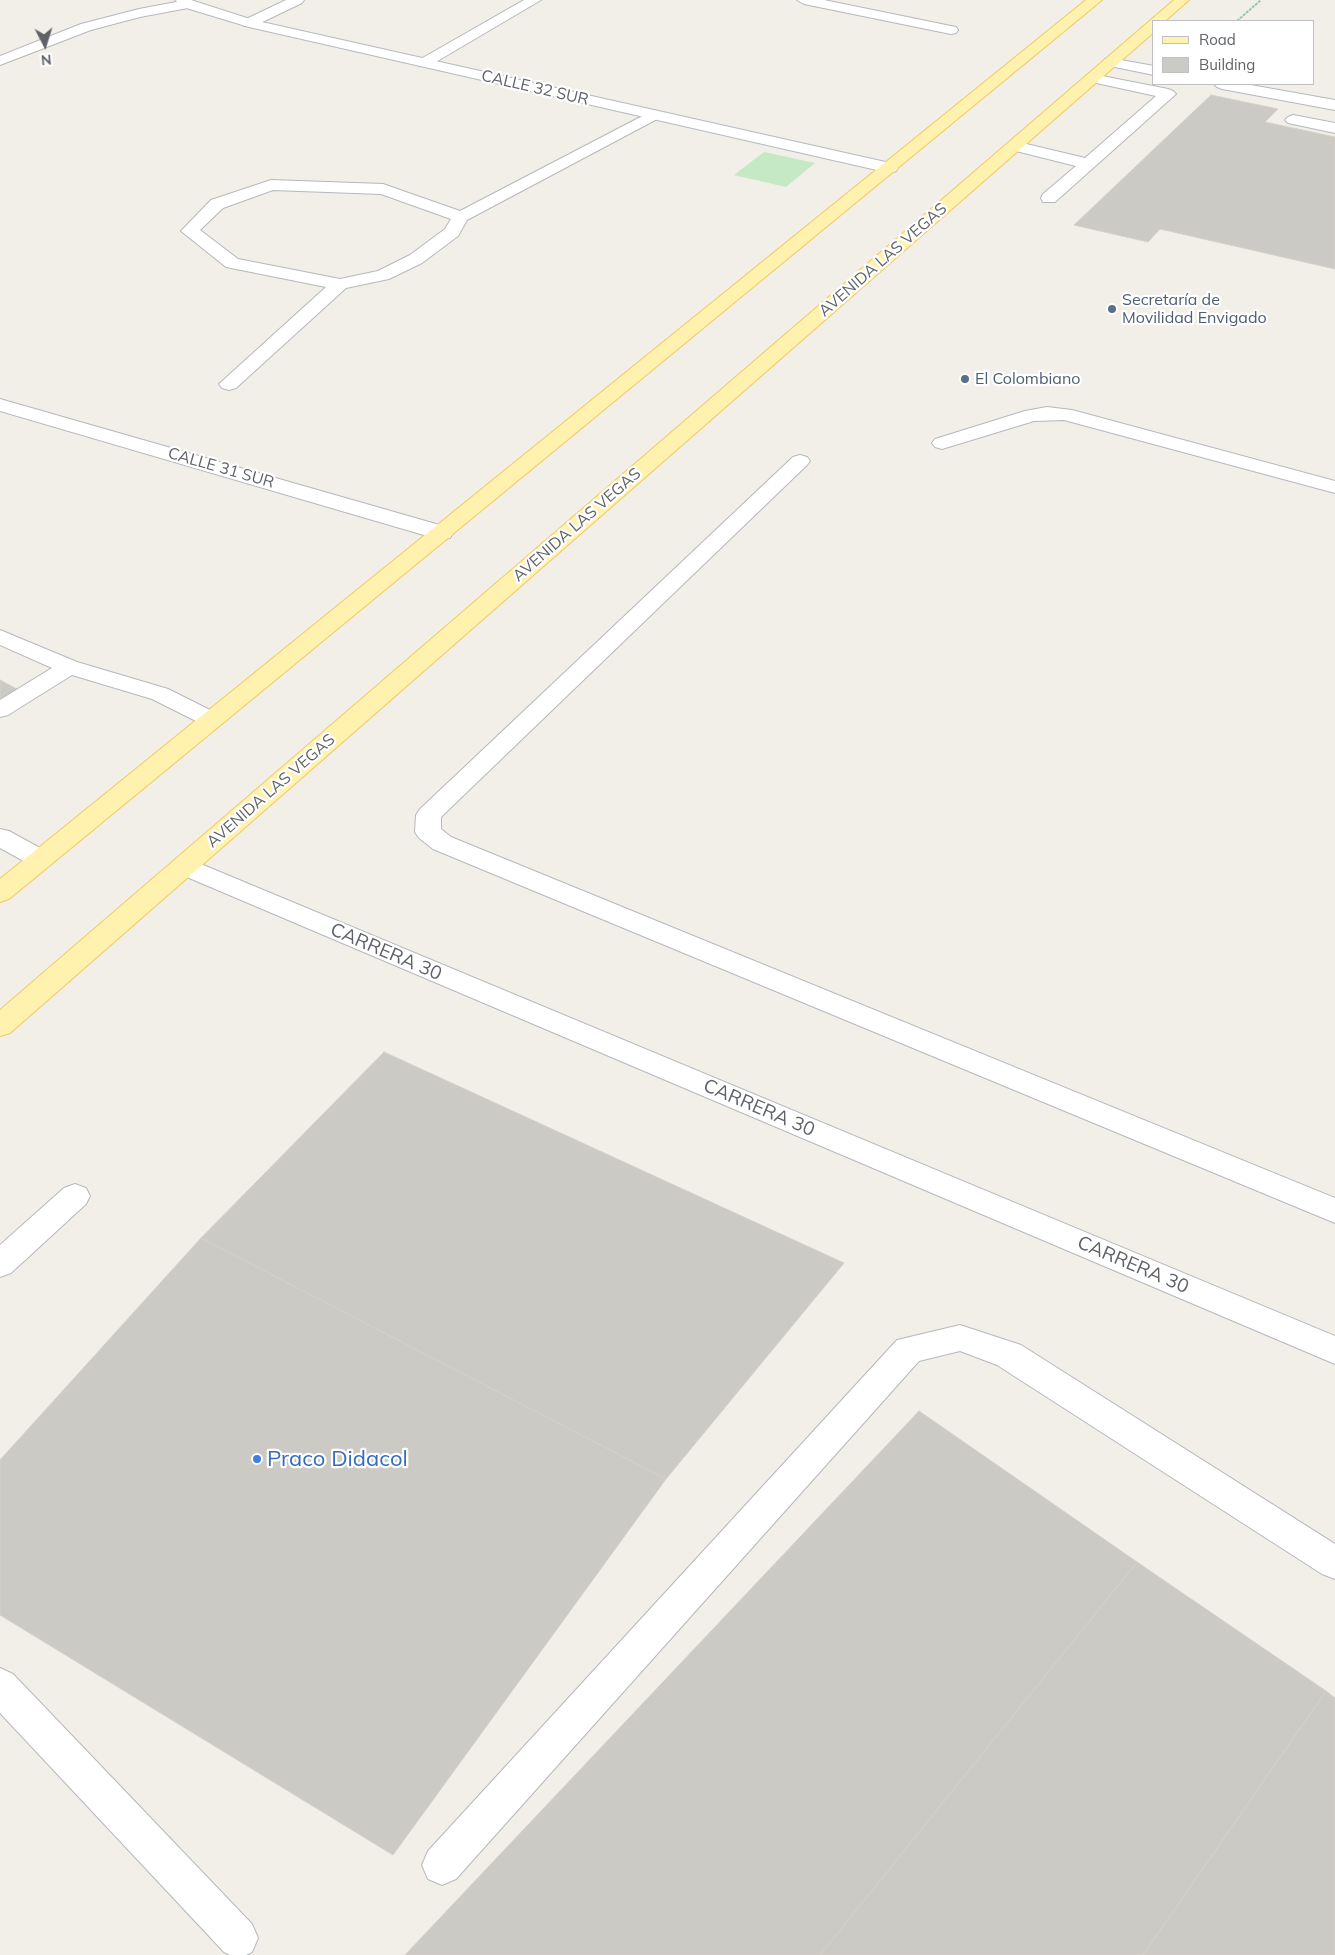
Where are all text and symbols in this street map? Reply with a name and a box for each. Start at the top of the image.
north arrow [20,20,70,70]
legend [1152,20,1315,85]
text: Road [1199,30,1236,49]
text: N [40,51,52,69]
text: Building [1199,55,1255,74]
street label: CALLE 32 SUR [479,66,591,110]
street label: AVENIDA LAS VEGAS [815,199,951,321]
place label: Secretaría de Movilidad Envigado [1122,290,1267,328]
marker: Secretaría de Movilidad Envigado [1106,303,1118,315]
place label: El Colombiano [975,369,1080,389]
marker: El Colombiano [959,373,971,385]
street label: CALLE 31 SUR [166,444,276,492]
street label: AVENIDA LAS VEGAS [509,464,645,586]
street label: AVENIDA LAS VEGAS [203,730,339,852]
street label: CARRERA 30 [327,918,445,986]
street label: CARRERA 30 [700,1074,818,1142]
street label: CARRERA 30 [1074,1231,1192,1299]
place label: Praco Didacol [267,1446,408,1472]
marker: Praco Didacol [251,1453,263,1465]

